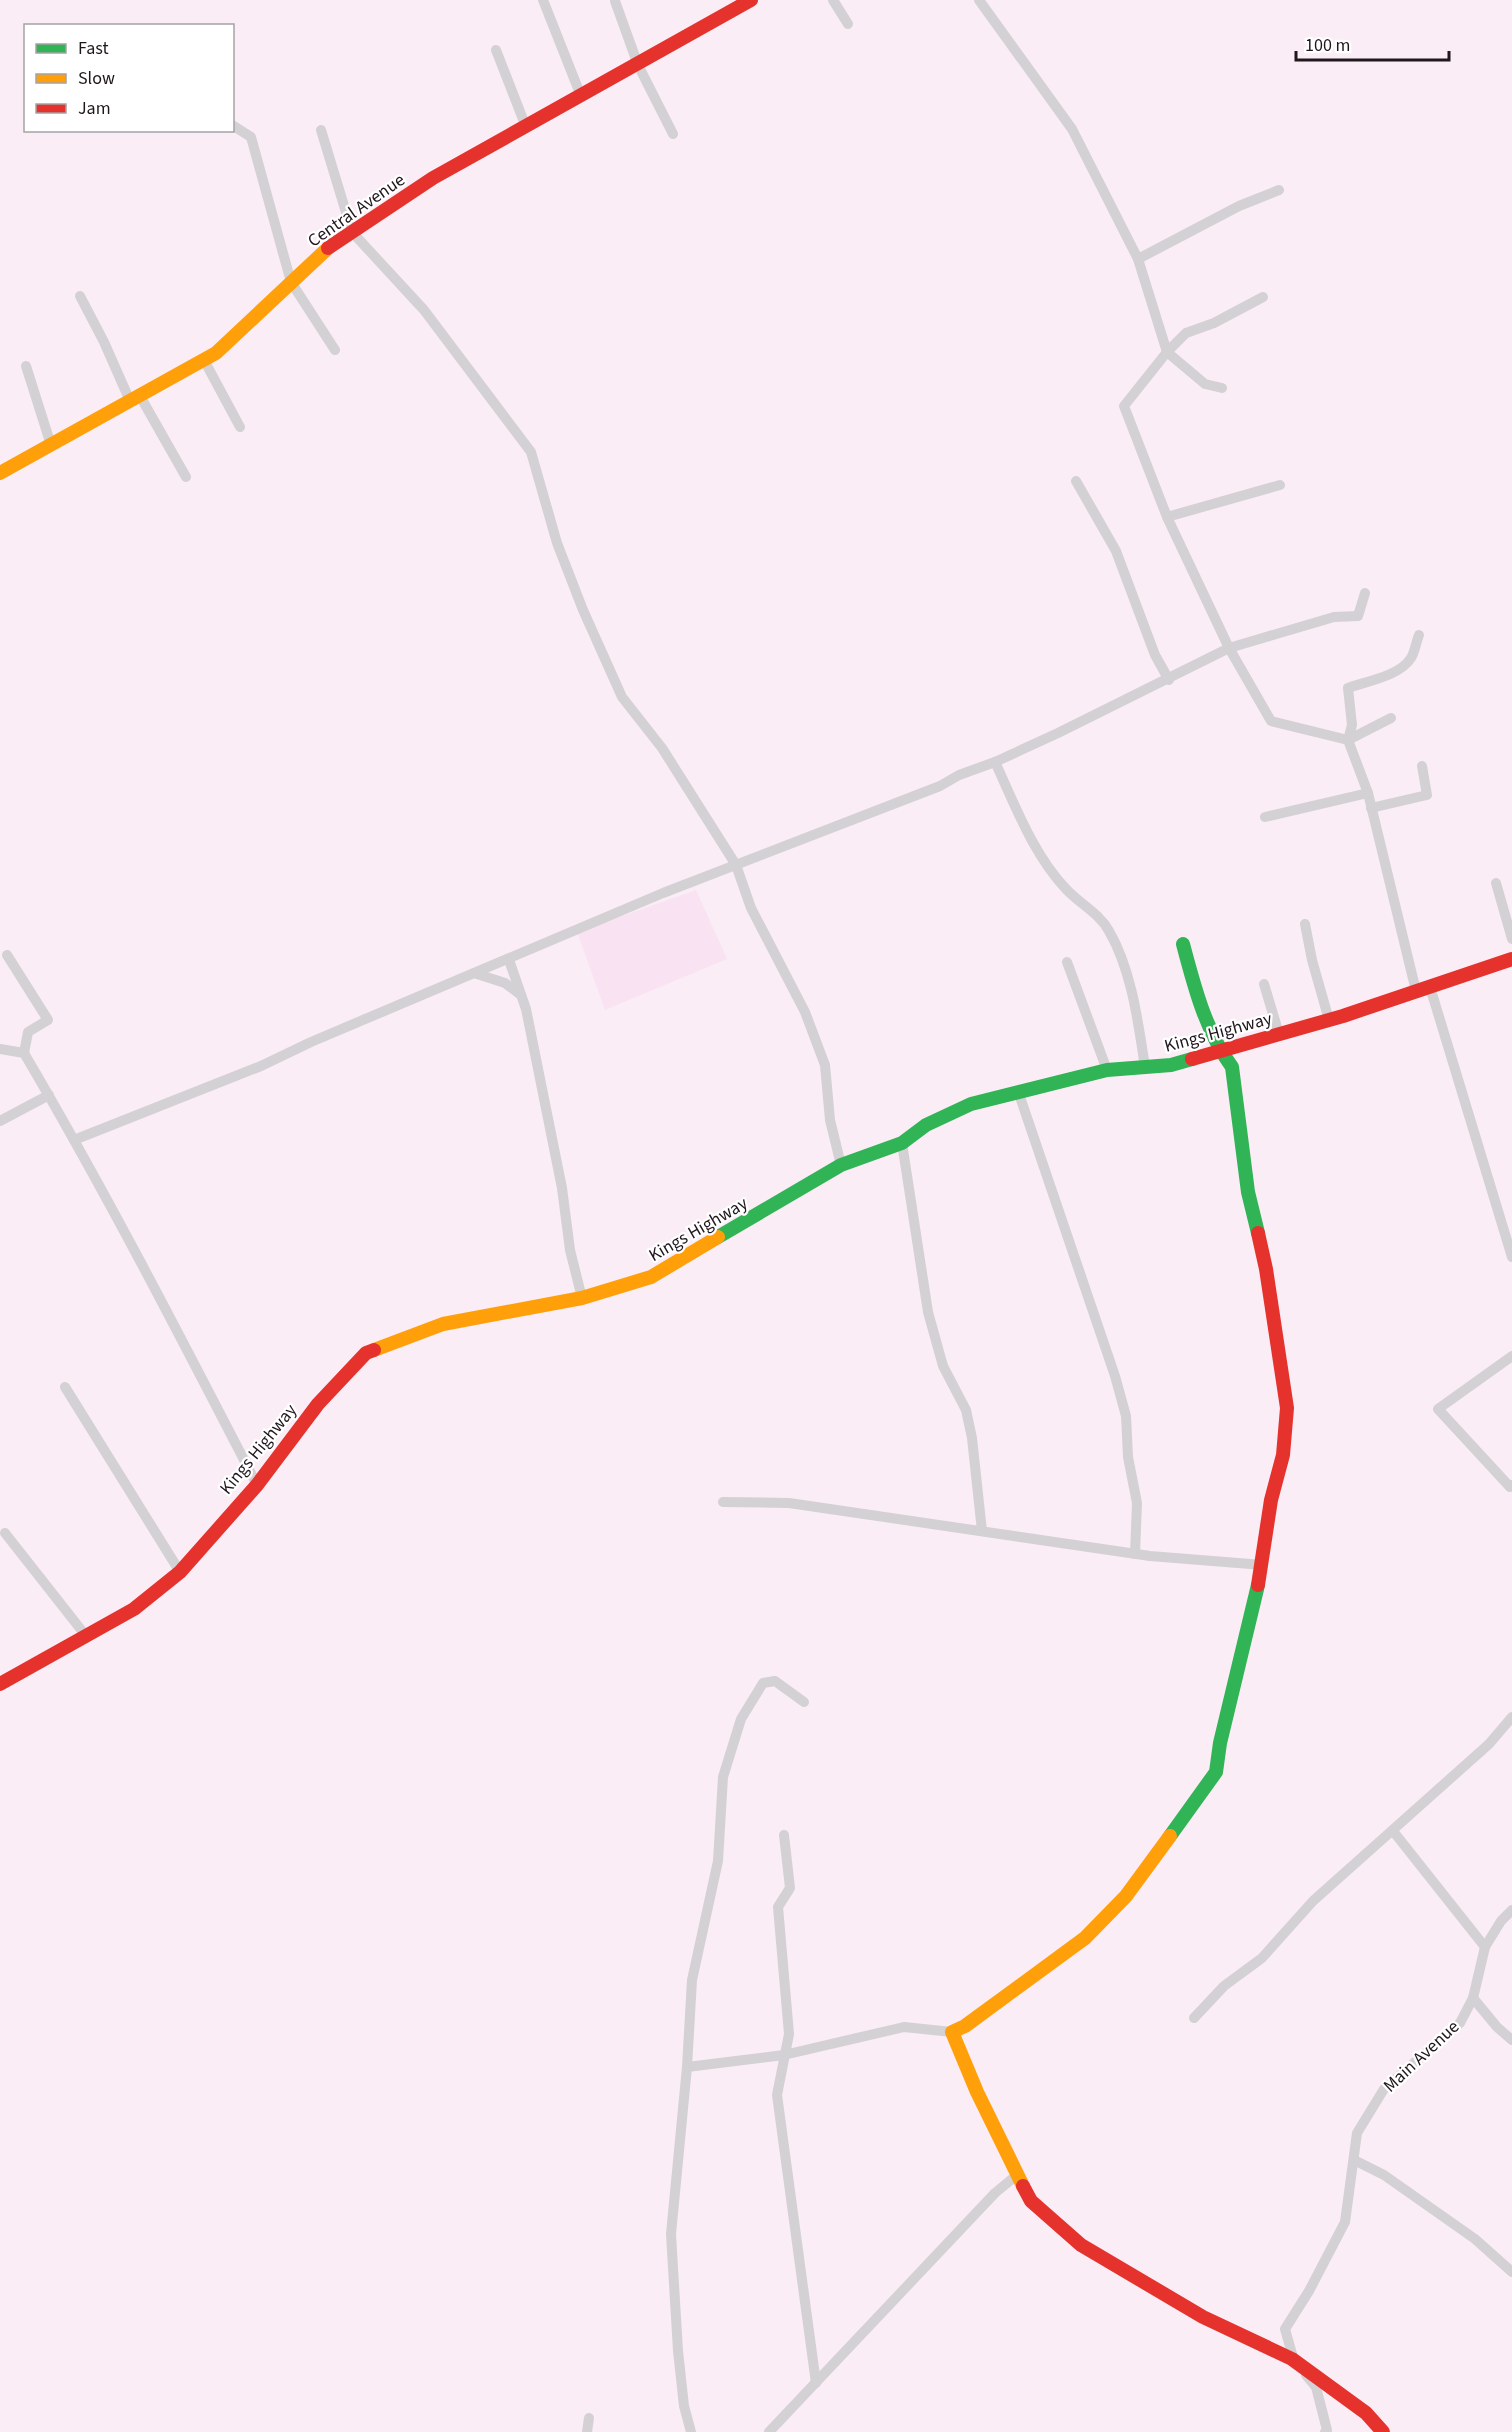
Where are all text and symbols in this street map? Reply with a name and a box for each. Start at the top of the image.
legend [24,24,234,132]
scale bar [1296,24,1449,62]
text: 100 m [1305,33,1350,58]
text: Fast [78,36,109,61]
text: Slow [78,66,115,91]
text: Jam [78,96,111,121]
street label: Central Avenue [303,168,410,253]
street label: Kings Highway [1162,1006,1275,1059]
street label: Kings Highway [644,1191,753,1268]
street label: Kings Highway [214,1398,303,1500]
street label: Main Avenue [1378,2015,1465,2098]

